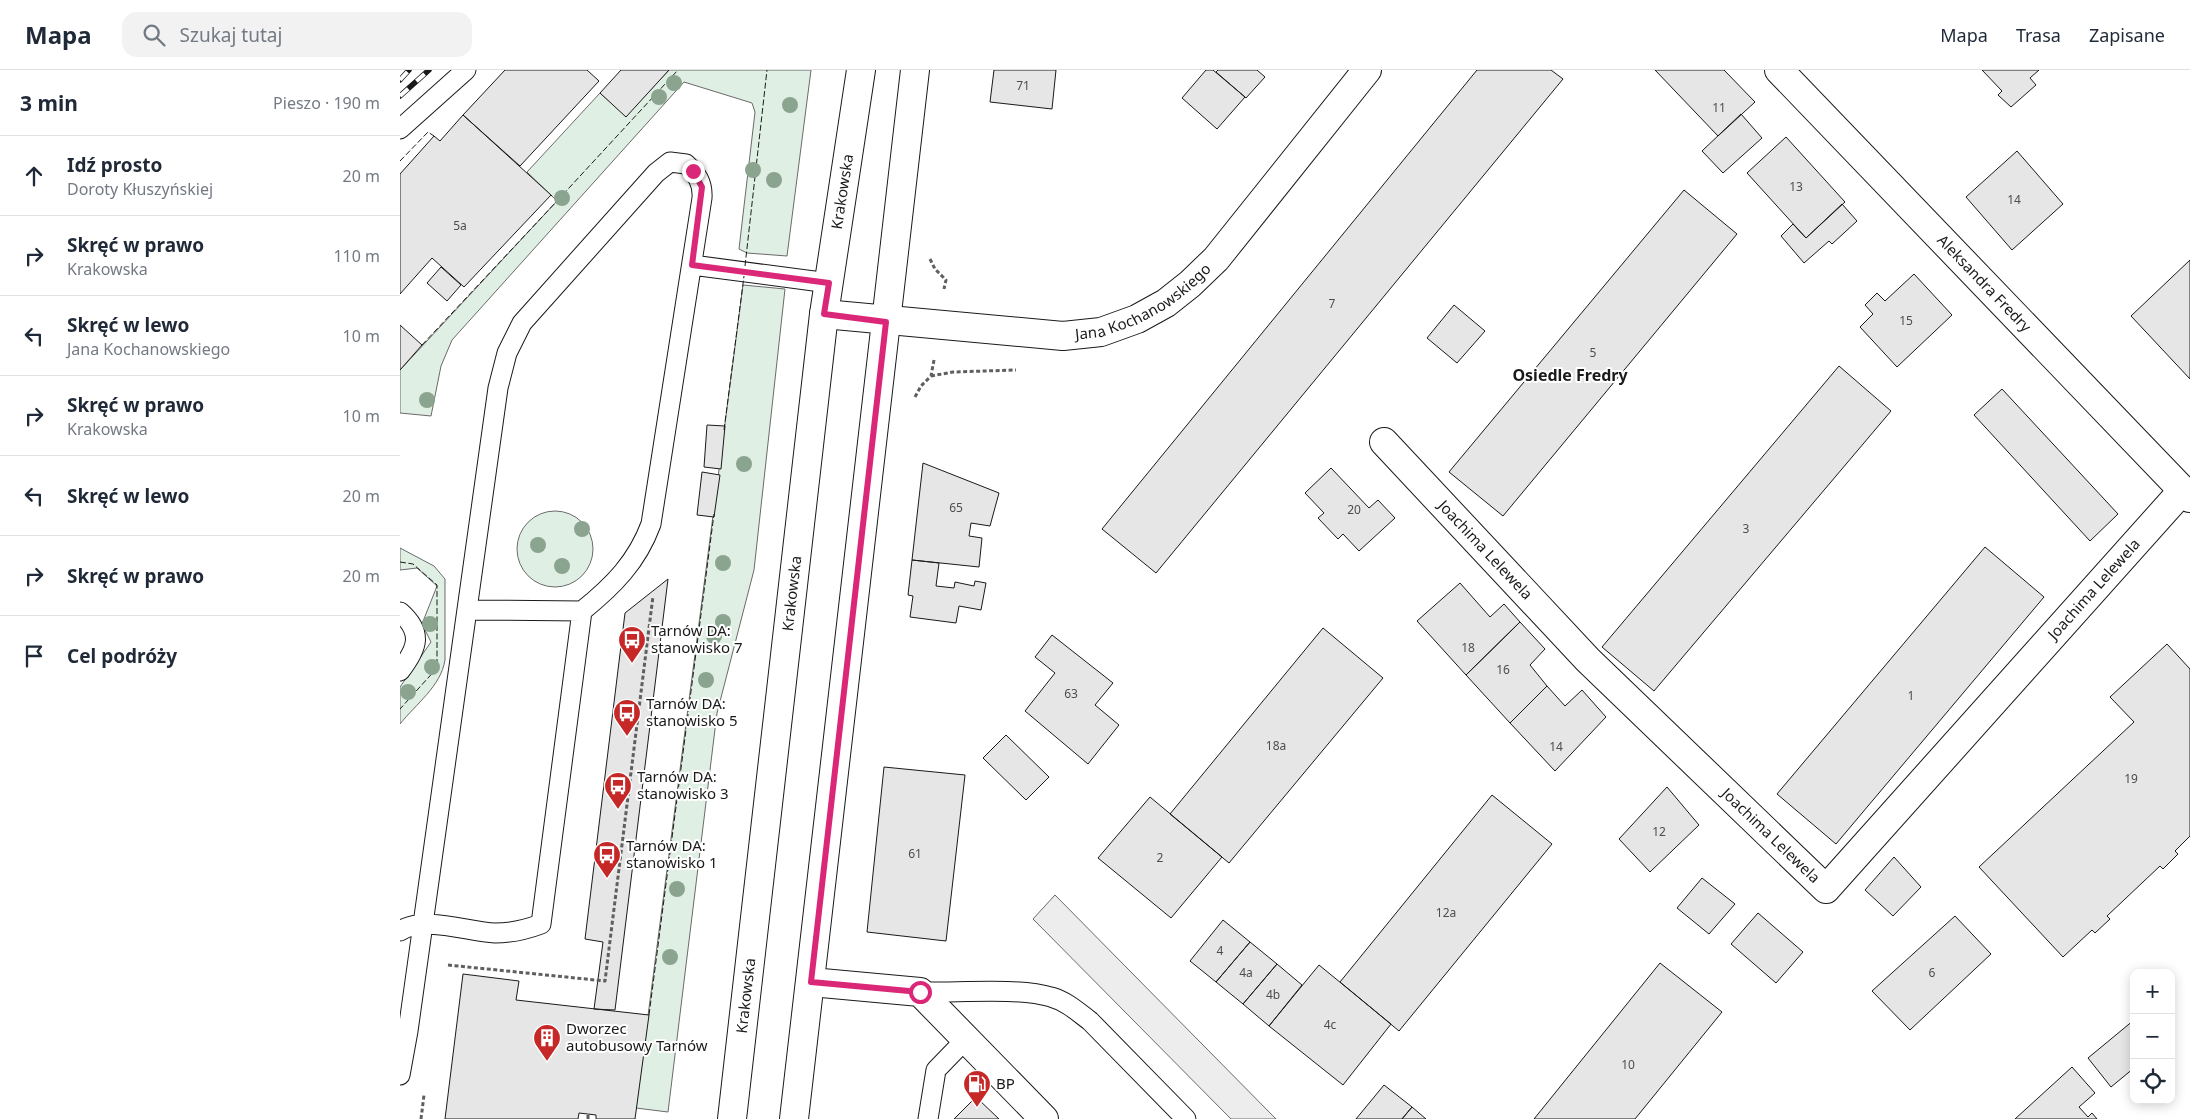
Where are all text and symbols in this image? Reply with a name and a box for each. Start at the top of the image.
search box [122,12,472,57]
text: Mapa [25,18,92,51]
icon: search [140,21,168,49]
text: Szukaj tutaj [180,22,282,48]
text: Mapa [1940,23,1988,47]
text: Trasa [2016,23,2061,47]
text: Zapisane [2089,23,2165,47]
house number: 71 [1016,77,1030,94]
text: 3 min [20,89,78,117]
text: Pieszo · 190 m [273,92,380,114]
house number: 11 [1712,99,1726,116]
text: Idź prosto [67,152,162,178]
street label: Krakowska [826,152,857,230]
route end [682,160,705,183]
icon: ahead [20,162,48,190]
text: 20 m [343,165,380,187]
text: Doroty Kłuszyńskiej [67,178,213,200]
house number: 13 [1789,178,1803,195]
house number: 14 [2007,191,2021,208]
house number: 5a [453,217,467,234]
street label: Aleksandra Fredry [1933,230,2036,336]
text: Skręć w prawo [67,232,204,258]
icon: right [20,242,48,270]
text: 110 m [333,245,380,267]
text: Krakowska [67,258,148,280]
street label: Jana Kochanowskiego [1072,259,1215,344]
house number: 7 [1329,295,1336,312]
text: Skręć w lewo [67,312,189,338]
house number: 15 [1899,312,1913,329]
icon: left [20,322,48,350]
text: 10 m [343,325,380,347]
text: Jana Kochanowskiego [67,338,230,360]
house number: 5 [1590,344,1597,361]
district label: Osiedle Fredry [1512,364,1628,386]
text: Skręć w prawo [67,392,204,418]
icon: right [20,402,48,430]
text: 10 m [343,405,380,427]
text: Krakowska [67,418,148,440]
icon: left [20,482,48,510]
text: Skręć w lewo [67,483,189,509]
text: 20 m [343,485,380,507]
street label: Joachima Lelewela [1433,494,1537,603]
house number: 65 [949,499,963,516]
house number: 20 [1347,501,1361,518]
house number: 3 [1743,520,1750,537]
street label: Joachima Lelewela [2042,534,2144,645]
street label: Krakowska [777,554,805,632]
icon: right [20,562,48,590]
text: Skręć w prawo [67,563,204,589]
text: 20 m [343,565,380,587]
place label: Tarnów DA: stanowisko 7 [651,620,742,657]
bus stop icon: Tarnów DA: stanowisko 7 [617,625,647,664]
house number: 18 [1461,639,1475,656]
icon: arrive [20,642,48,670]
text: Cel podróży [67,643,177,669]
house number: 16 [1496,661,1510,678]
house number: 63 [1064,685,1078,702]
house number: 1 [1908,687,1914,704]
place label: Tarnów DA: stanowisko 5 [646,693,737,730]
bus stop icon: Tarnów DA: stanowisko 5 [612,698,642,737]
house number: 18a [1266,737,1286,754]
house number: 14 [1549,738,1563,755]
place label: Tarnów DA: stanowisko 3 [637,766,728,803]
house number: 19 [2124,770,2138,787]
bus stop icon: Tarnów DA: stanowisko 3 [603,771,633,810]
street label: Joachima Lelewela [1716,782,1825,887]
house number: 12 [1652,823,1666,840]
place label: Tarnów DA: stanowisko 1 [626,835,717,872]
bus stop icon: Tarnów DA: stanowisko 1 [592,840,622,879]
house number: 61 [908,845,922,862]
house number: 2 [1157,849,1164,866]
house number: 12a [1436,904,1456,921]
house number: 4 [1217,942,1224,959]
street label: Krakowska [731,957,759,1035]
house number: 4a [1239,964,1253,981]
house number: 6 [1929,964,1936,981]
map controls [2130,969,2175,1104]
button: + [2130,969,2175,1014]
route start [909,981,932,1004]
house number: 4b [1266,986,1280,1003]
button: − [2130,1014,2175,1059]
house number: 4c [1324,1016,1337,1033]
place label: Dworzec autobusowy Tarnów [566,1018,708,1055]
building icon: Dworzec autobusowy Tarnów [532,1023,562,1062]
house number: 10 [1621,1056,1635,1073]
button: locate [2130,1059,2175,1104]
fuel station icon: BP [962,1069,992,1108]
place label: BP [996,1073,1015,1093]

